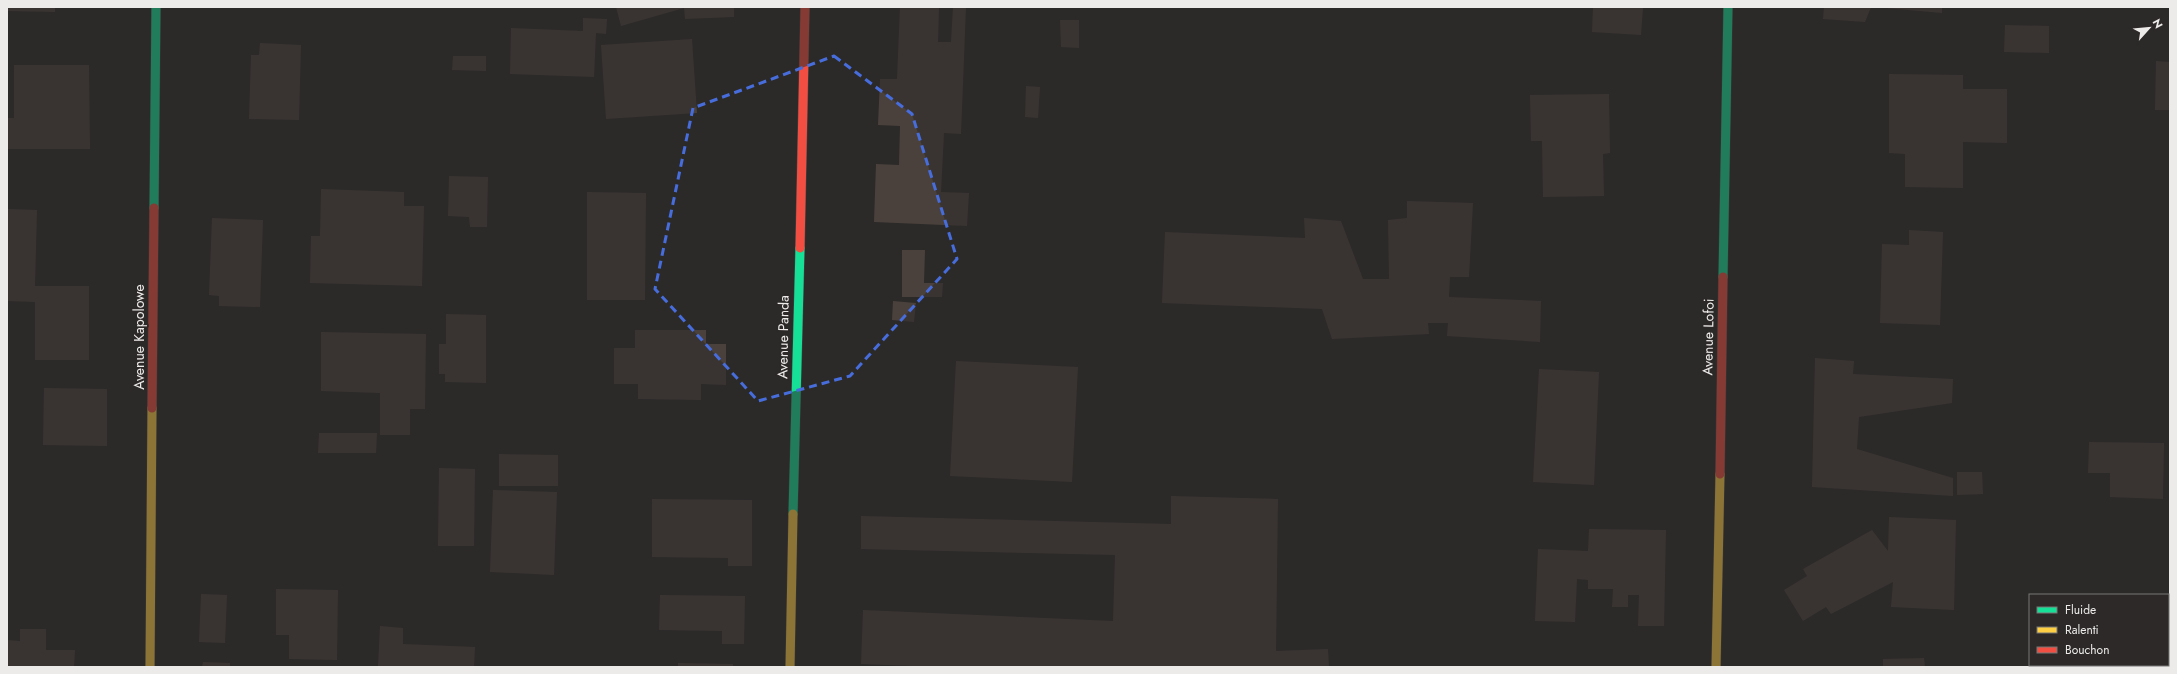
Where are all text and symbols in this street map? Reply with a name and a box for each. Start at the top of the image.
north arrow [2129,8,2169,48]
text: N [2149,16,2167,31]
street label: Avenue Kapolowe [129,284,149,390]
street label: Avenue Panda [772,295,794,379]
street label: Avenue Lofoi [1697,298,1719,376]
legend [2029,594,2169,666]
text: Fluide [2065,601,2096,619]
text: Ralenti [2065,621,2099,639]
text: Bouchon [2065,641,2109,659]

